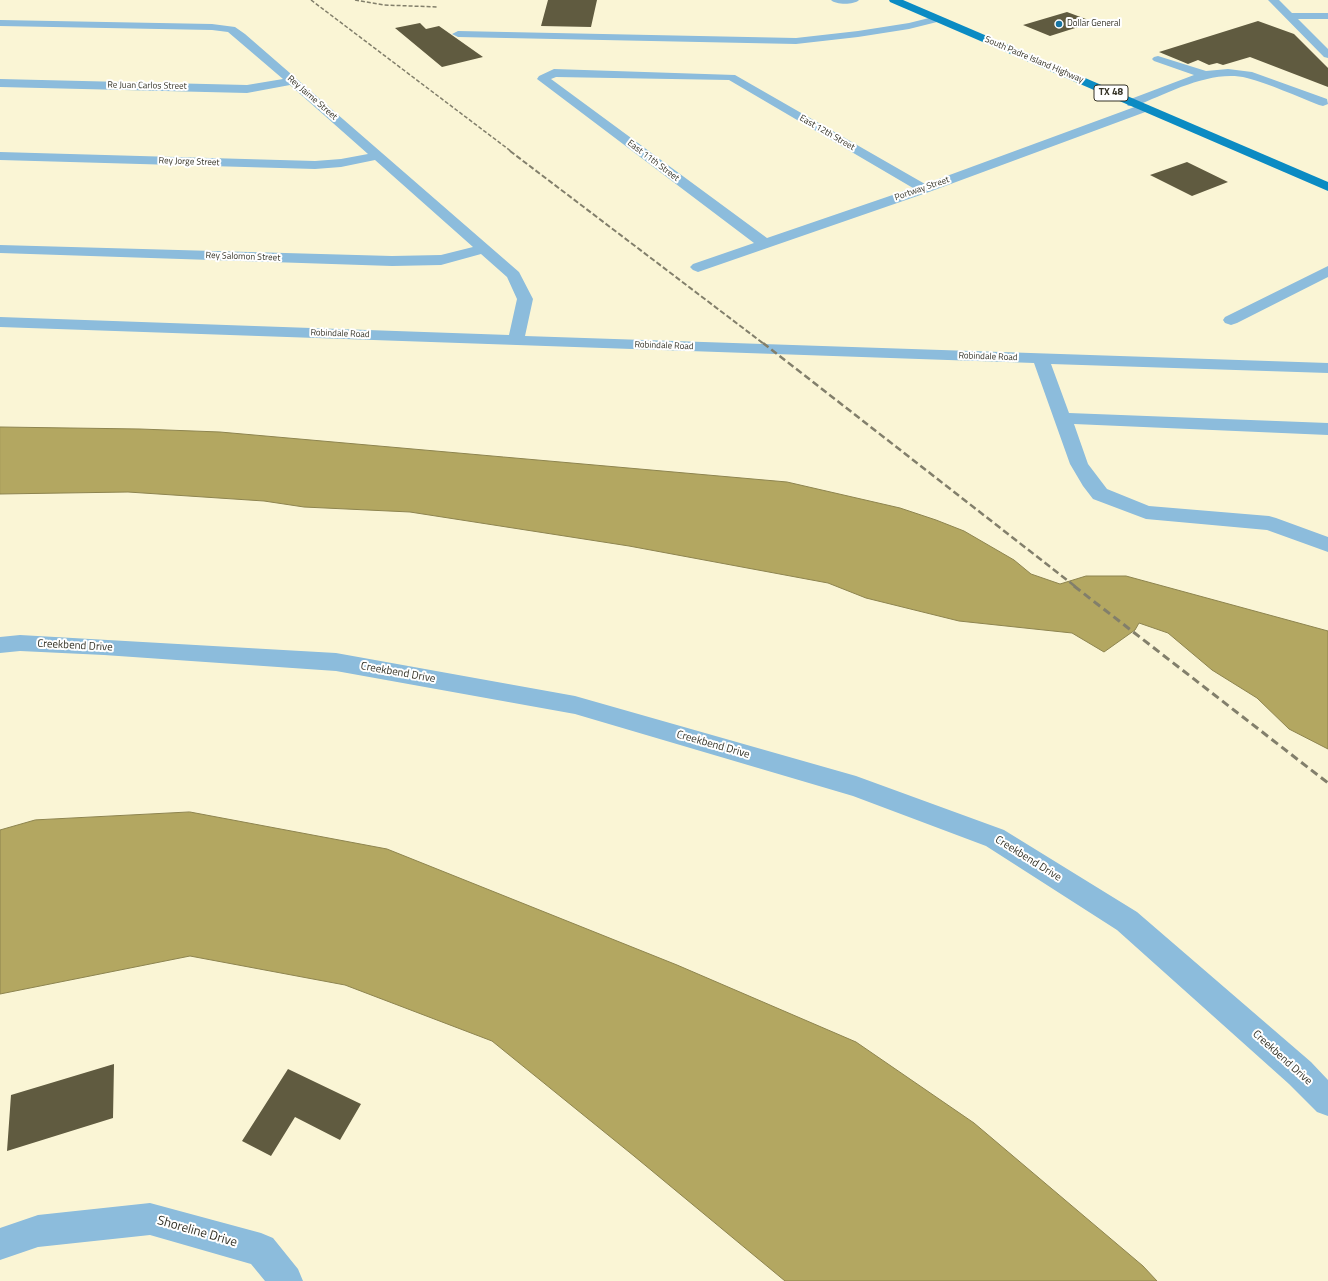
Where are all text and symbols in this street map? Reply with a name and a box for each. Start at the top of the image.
marker: Dollar General [1054,19,1064,29]
place label: Dollar General [1067,19,1120,29]
street label: South Padre Island Highway [983,34,1085,86]
street label: Rey Jaime Street [285,73,339,123]
street label: Re Juan Carlos Street [107,80,187,92]
road number: TX 48 [1094,85,1128,101]
street label: East 12th Street [797,113,857,153]
street label: East 11th Street [625,138,681,184]
street label: Rey Jorge Street [158,156,220,168]
street label: Portway Street [893,175,951,203]
street label: Rey Salomon Street [205,250,281,264]
street label: Robindale Road [310,328,370,340]
street label: Robindale Road [634,340,694,352]
street label: Robindale Road [958,351,1018,363]
street label: Creekbend Drive [37,637,113,655]
street label: Creekbend Drive [360,660,436,686]
street label: Creekbend Drive [675,728,751,762]
street label: Creekbend Drive [992,833,1064,885]
street label: Creekbend Drive [1250,1028,1314,1088]
street label: Shoreline Drive [155,1213,239,1251]

